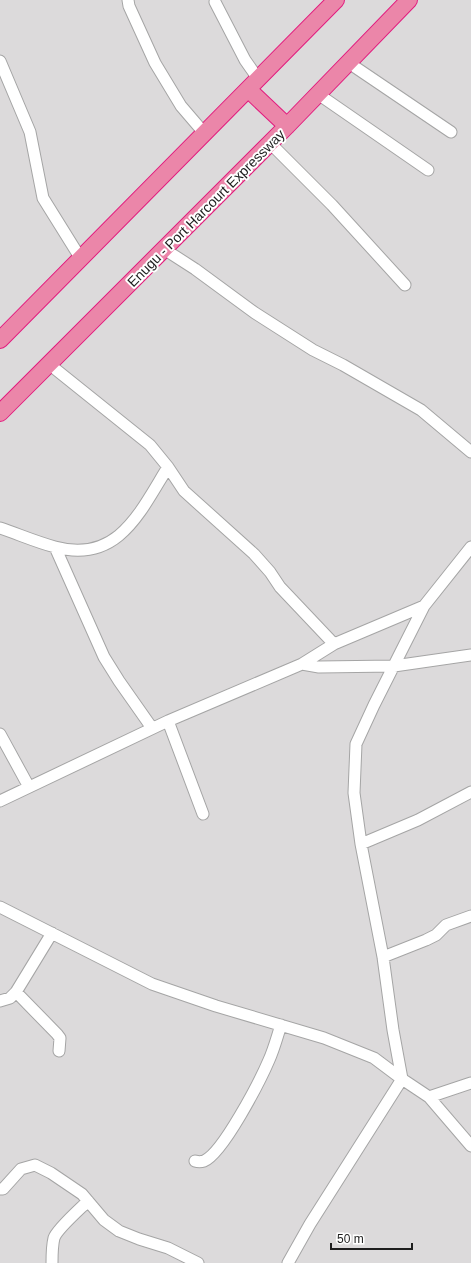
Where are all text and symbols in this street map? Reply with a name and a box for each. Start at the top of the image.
street label: Enugu - Port Harcourt Expressway [124,126,288,290]
scale bar [331,1225,412,1251]
text: 50 m [337,1232,364,1246]

